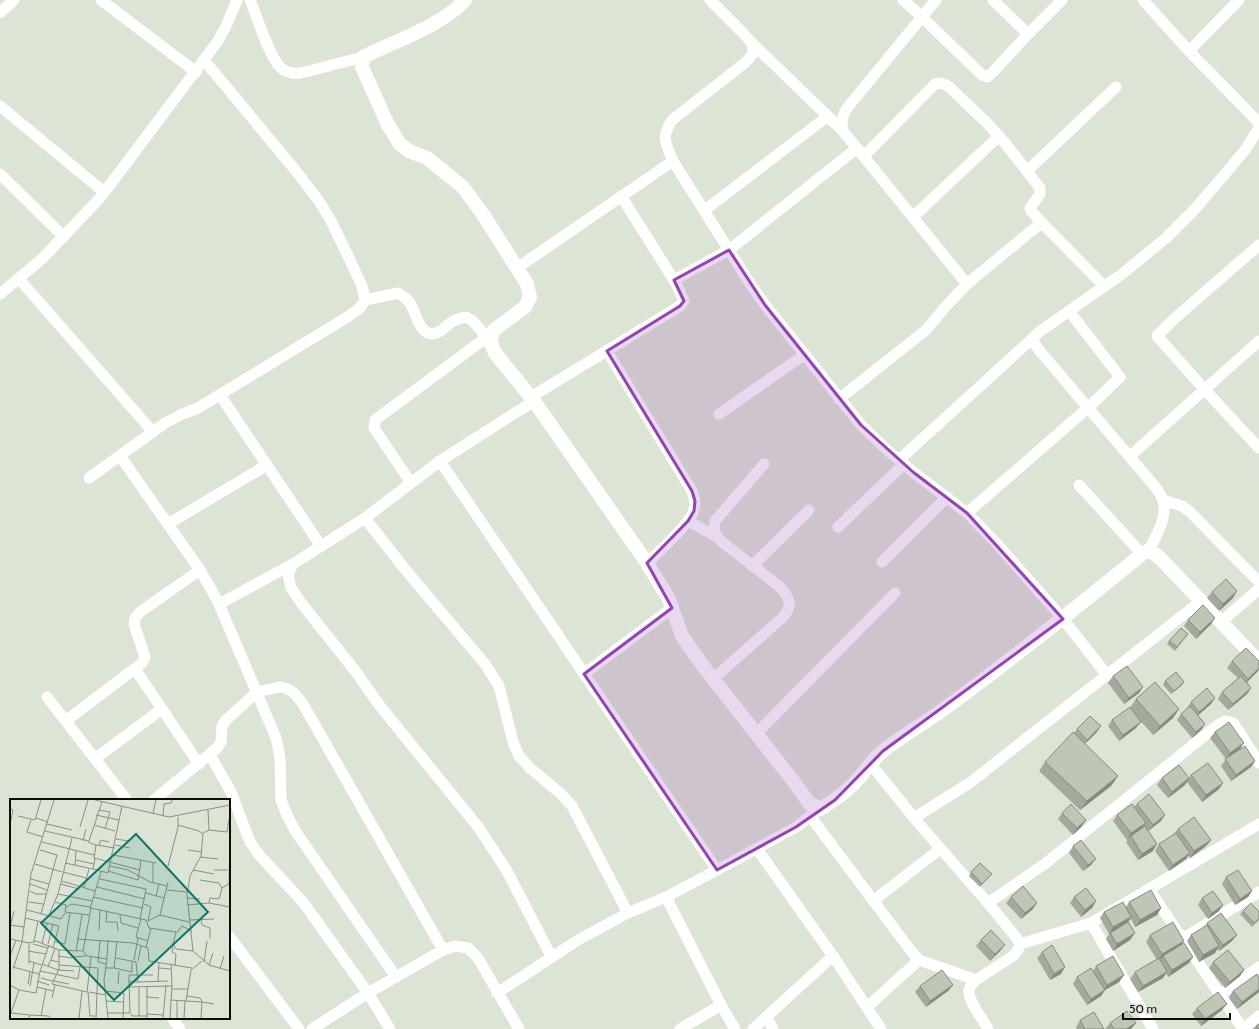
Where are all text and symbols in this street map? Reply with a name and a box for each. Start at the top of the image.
inset map [10,799,230,1019]
scale bar [1123,995,1230,1021]
text: 50 m [1129,1001,1157,1016]

